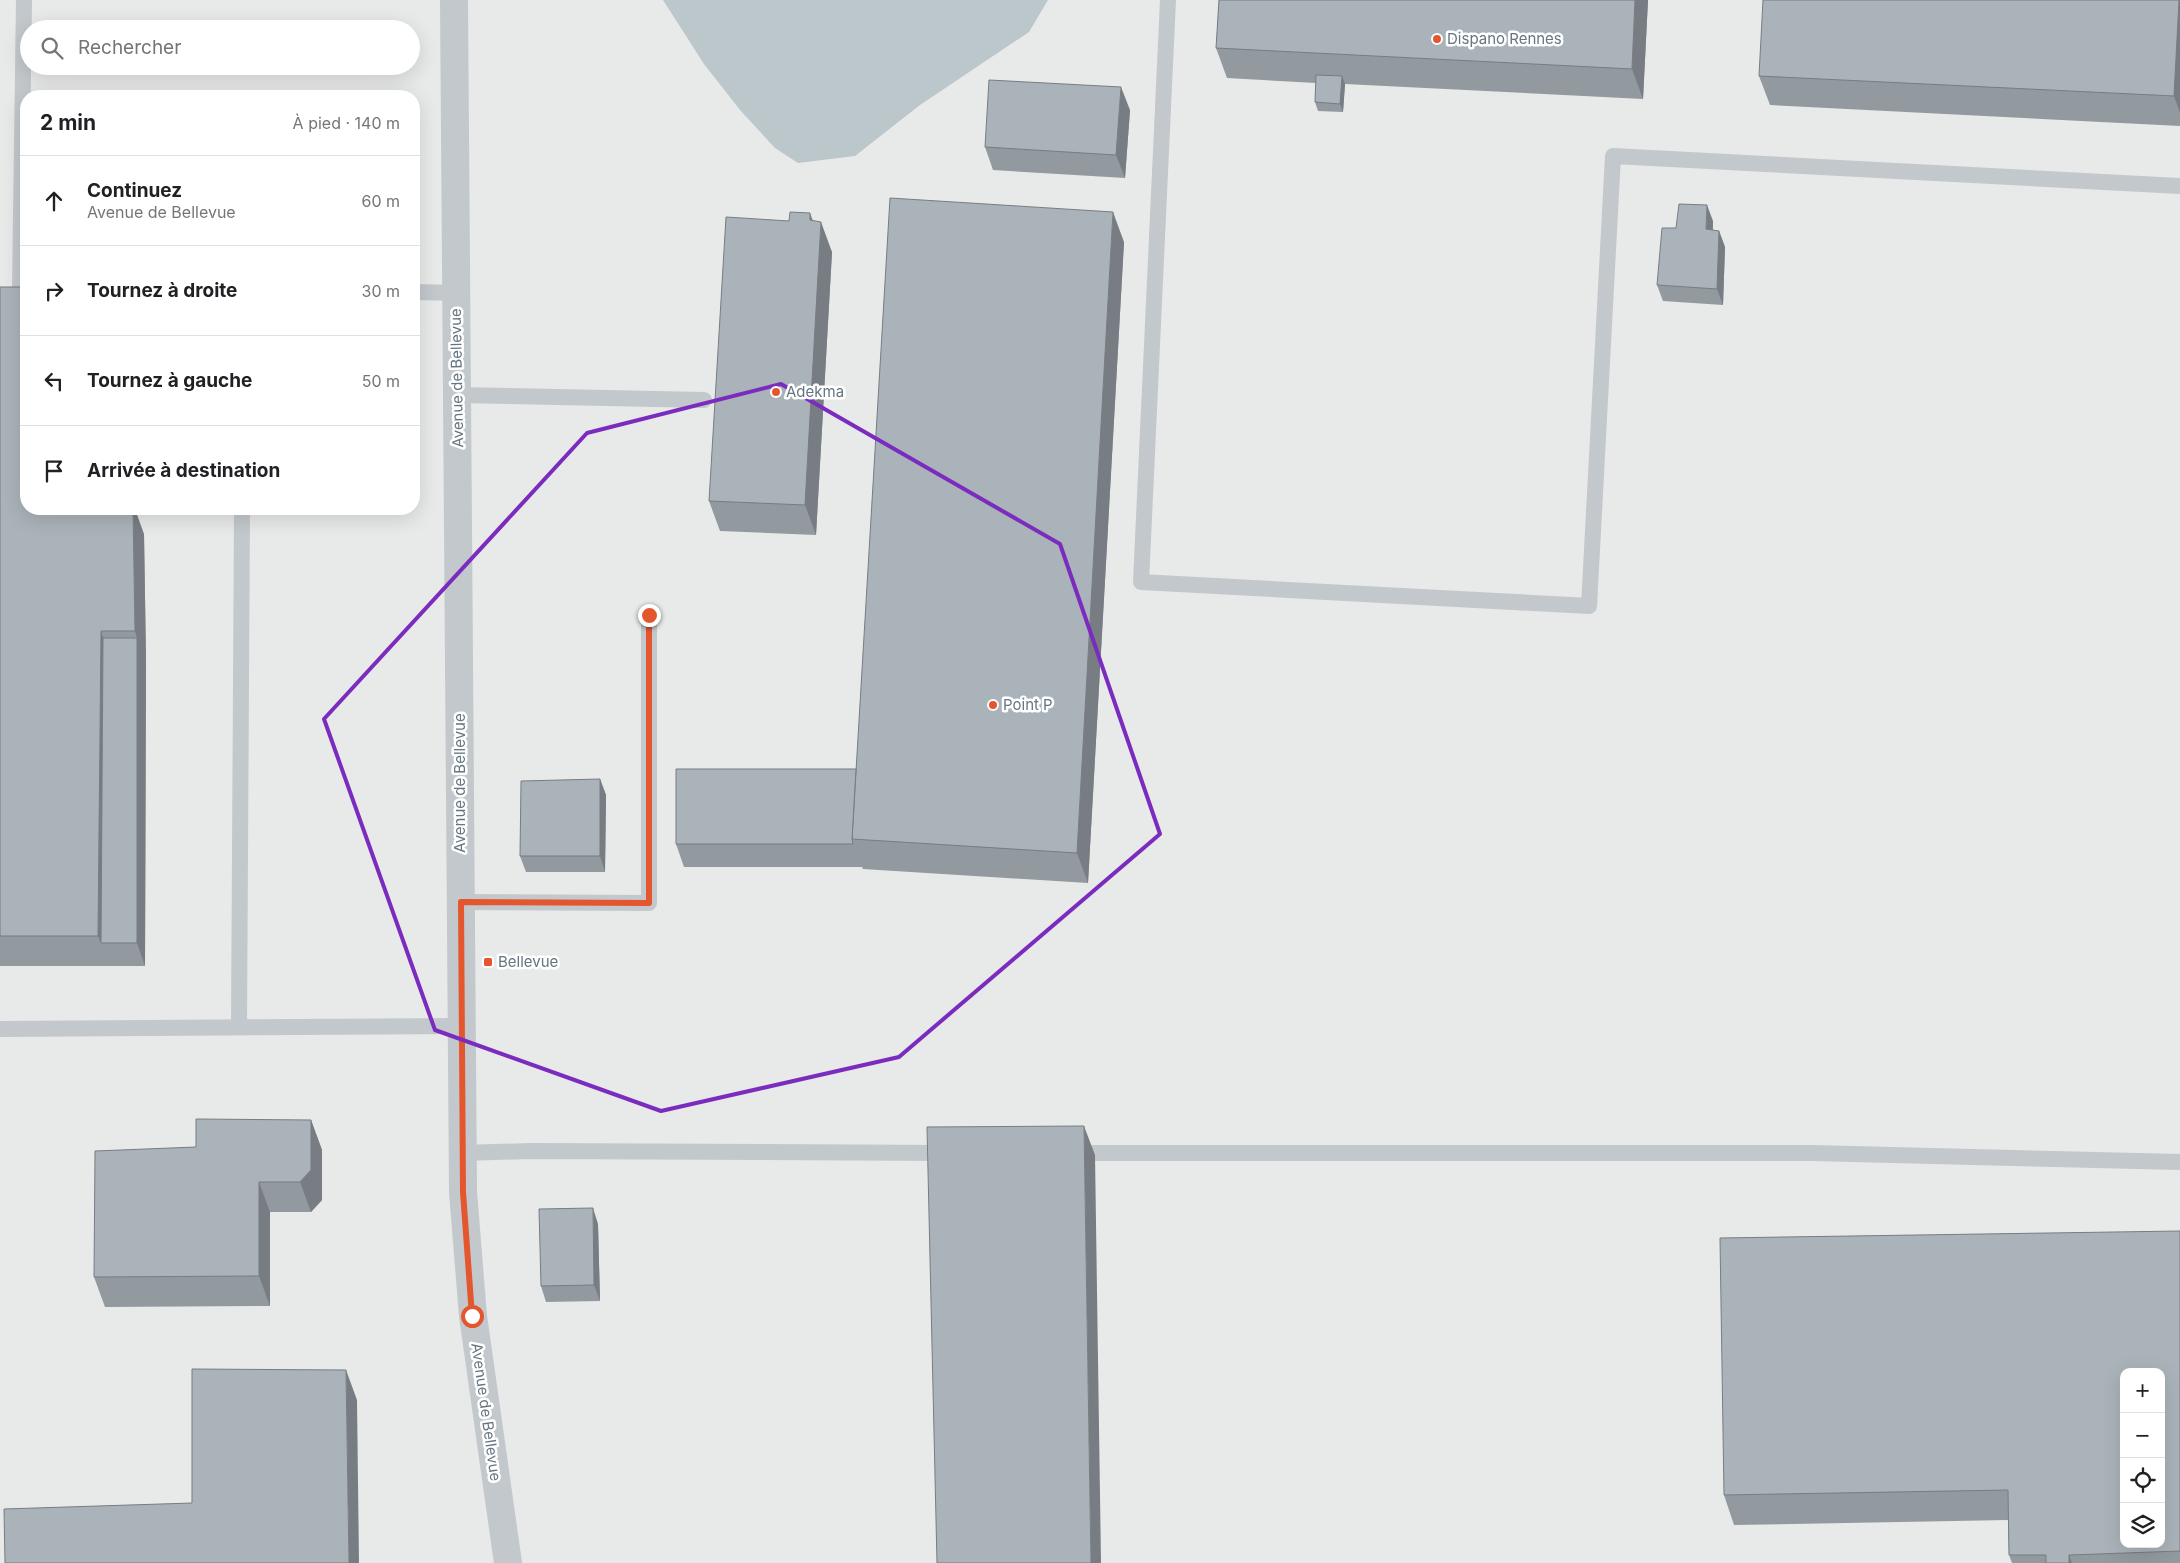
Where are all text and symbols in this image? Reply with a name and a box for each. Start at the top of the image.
search box [20,20,420,75]
place label: Dispano Rennes [1447,29,1562,48]
marker: Dispano Rennes [1431,33,1443,45]
icon: search [38,34,66,62]
text: Rechercher [78,36,181,59]
text: 2 min [40,110,96,135]
text: À pied · 140 m [293,113,400,133]
text: Continuez [87,179,182,202]
icon: ahead [40,187,68,215]
text: 60 m [361,191,400,211]
text: Avenue de Bellevue [87,202,236,222]
icon: right [40,277,68,305]
text: Tournez à droite [87,279,237,302]
text: 30 m [362,281,400,301]
street label: Avenue de Bellevue [446,308,467,448]
icon: left [40,367,68,395]
text: Tournez à gauche [87,369,252,392]
text: 50 m [362,371,400,391]
place label: Adekma [786,382,844,401]
marker: Adekma [770,386,782,398]
icon: arrive [40,457,68,485]
text: Arrivée à destination [87,459,280,482]
route end [638,604,661,627]
place label: Point P [1003,695,1053,714]
marker: Point P [987,699,999,711]
street label: Avenue de Bellevue [450,713,469,853]
place label: Bellevue [498,952,558,971]
marker: Bellevue [482,956,494,968]
route start [461,1305,484,1328]
street label: Avenue de Bellevue [467,1342,506,1482]
map controls [2120,1368,2165,1548]
button: + [2120,1368,2165,1413]
button: − [2120,1413,2165,1458]
button: locate [2120,1458,2165,1503]
button: layers [2120,1503,2165,1548]

